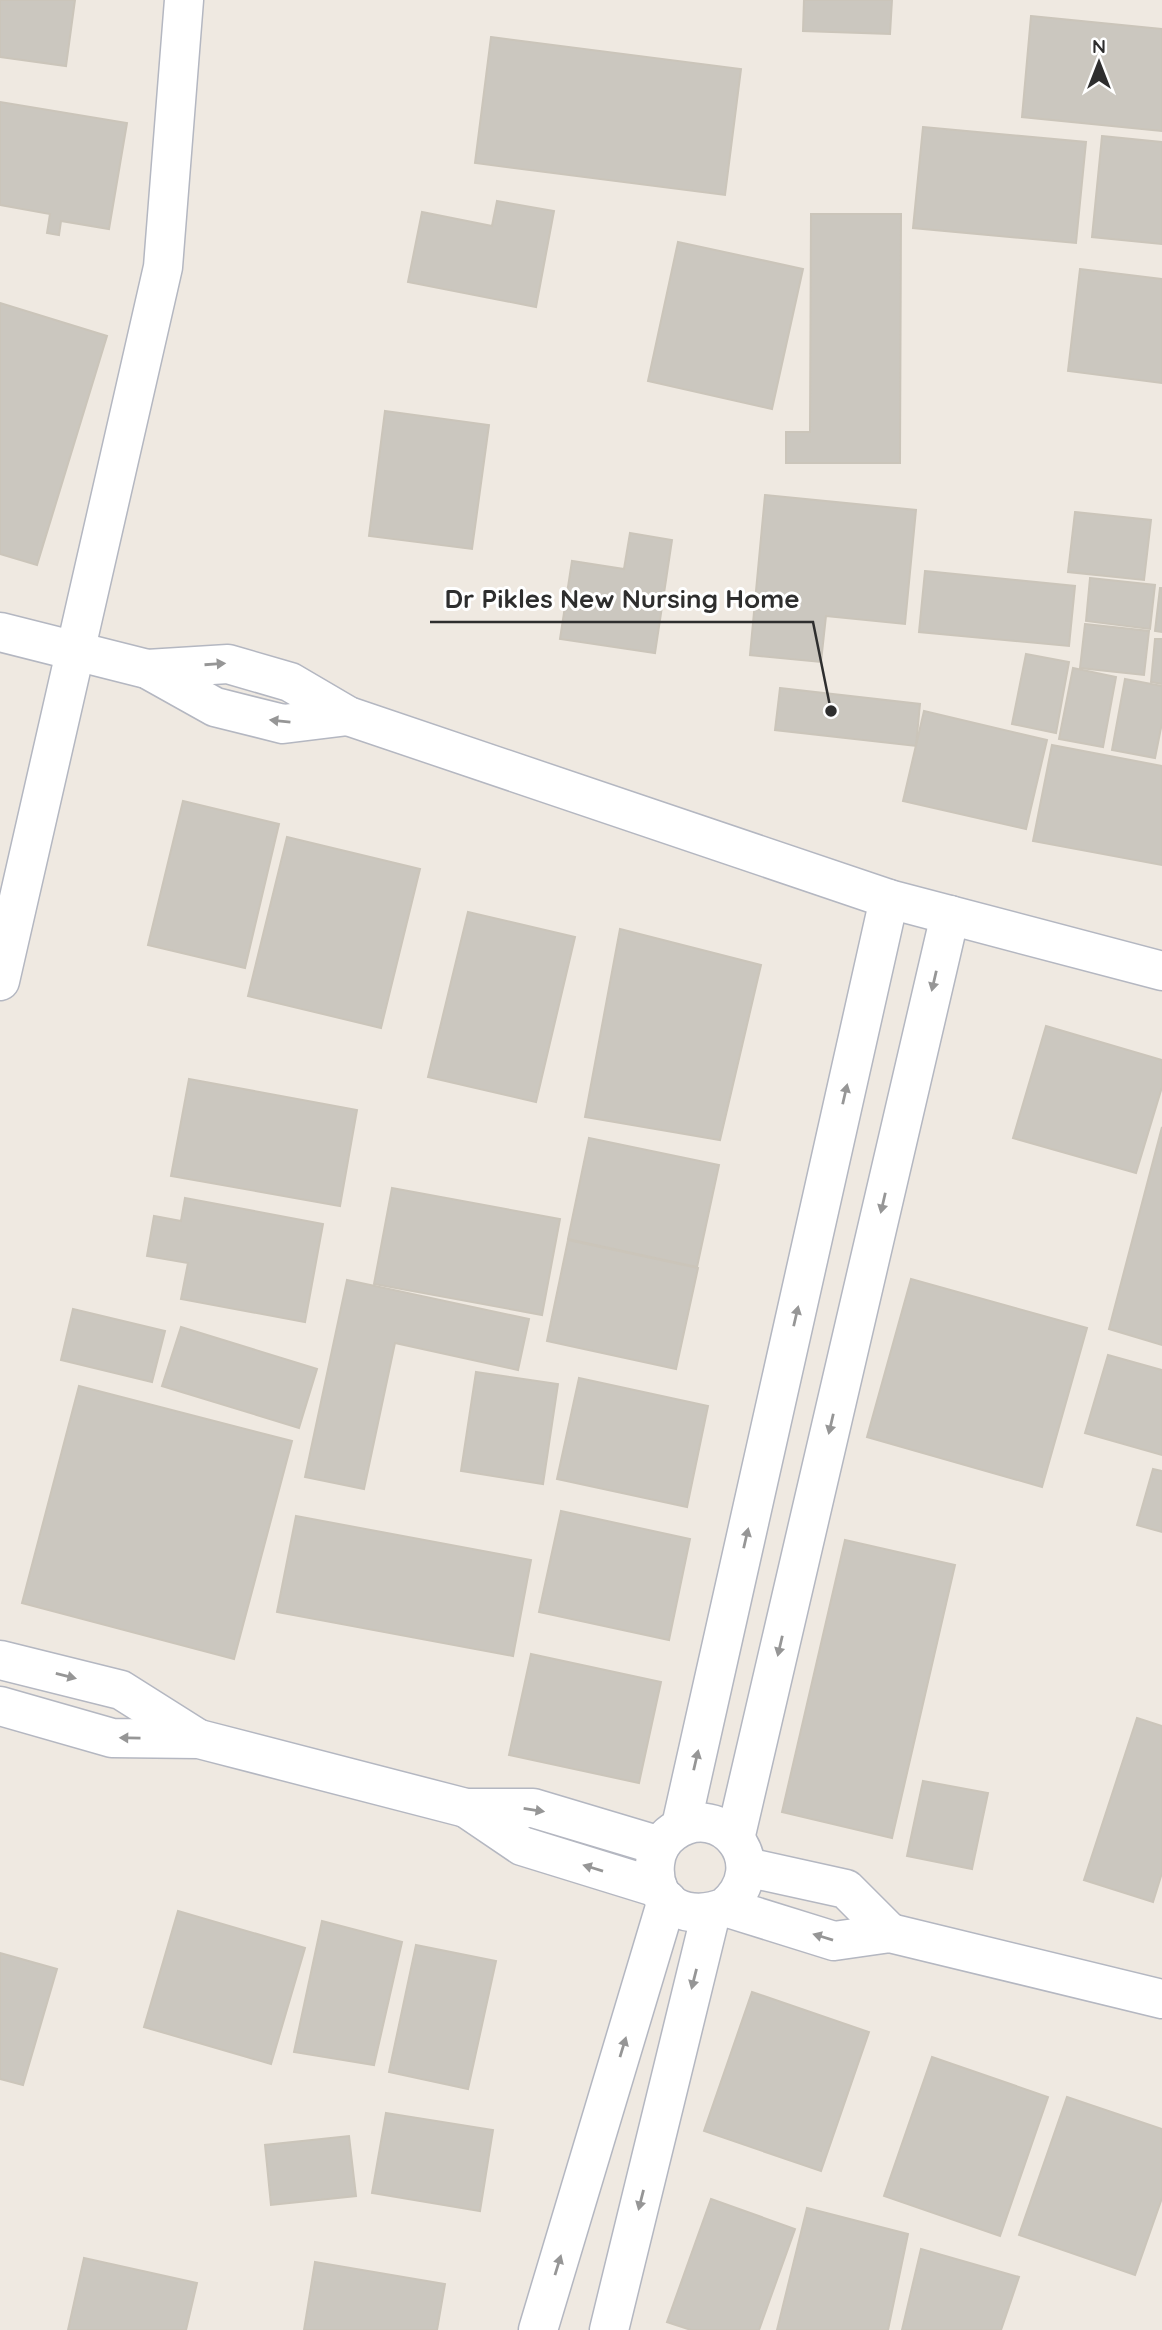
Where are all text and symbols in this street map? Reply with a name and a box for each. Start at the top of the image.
north arrow [1064,28,1134,98]
text: N [1092,34,1106,58]
callout: Dr Pikles New Nursing Home [430,575,813,622]
text: Dr Pikles New Nursing Home [444,582,800,615]
one-way arrow [204,659,226,670]
one-way arrow [269,716,291,727]
one-way arrow [929,970,940,992]
one-way arrow [840,1083,851,1105]
one-way arrow [877,1192,888,1214]
one-way arrow [790,1305,801,1327]
one-way arrow [826,1413,837,1435]
one-way arrow [741,1527,752,1549]
one-way arrow [774,1635,785,1657]
one-way arrow [55,1671,77,1682]
one-way arrow [119,1732,141,1744]
one-way arrow [691,1749,702,1771]
one-way arrow [523,1805,545,1816]
one-way arrow [582,1863,603,1873]
one-way arrow [813,1932,834,1942]
one-way arrow [689,1969,700,1991]
one-way arrow [618,2036,628,2057]
one-way arrow [635,2190,646,2212]
one-way arrow [553,2254,563,2275]

